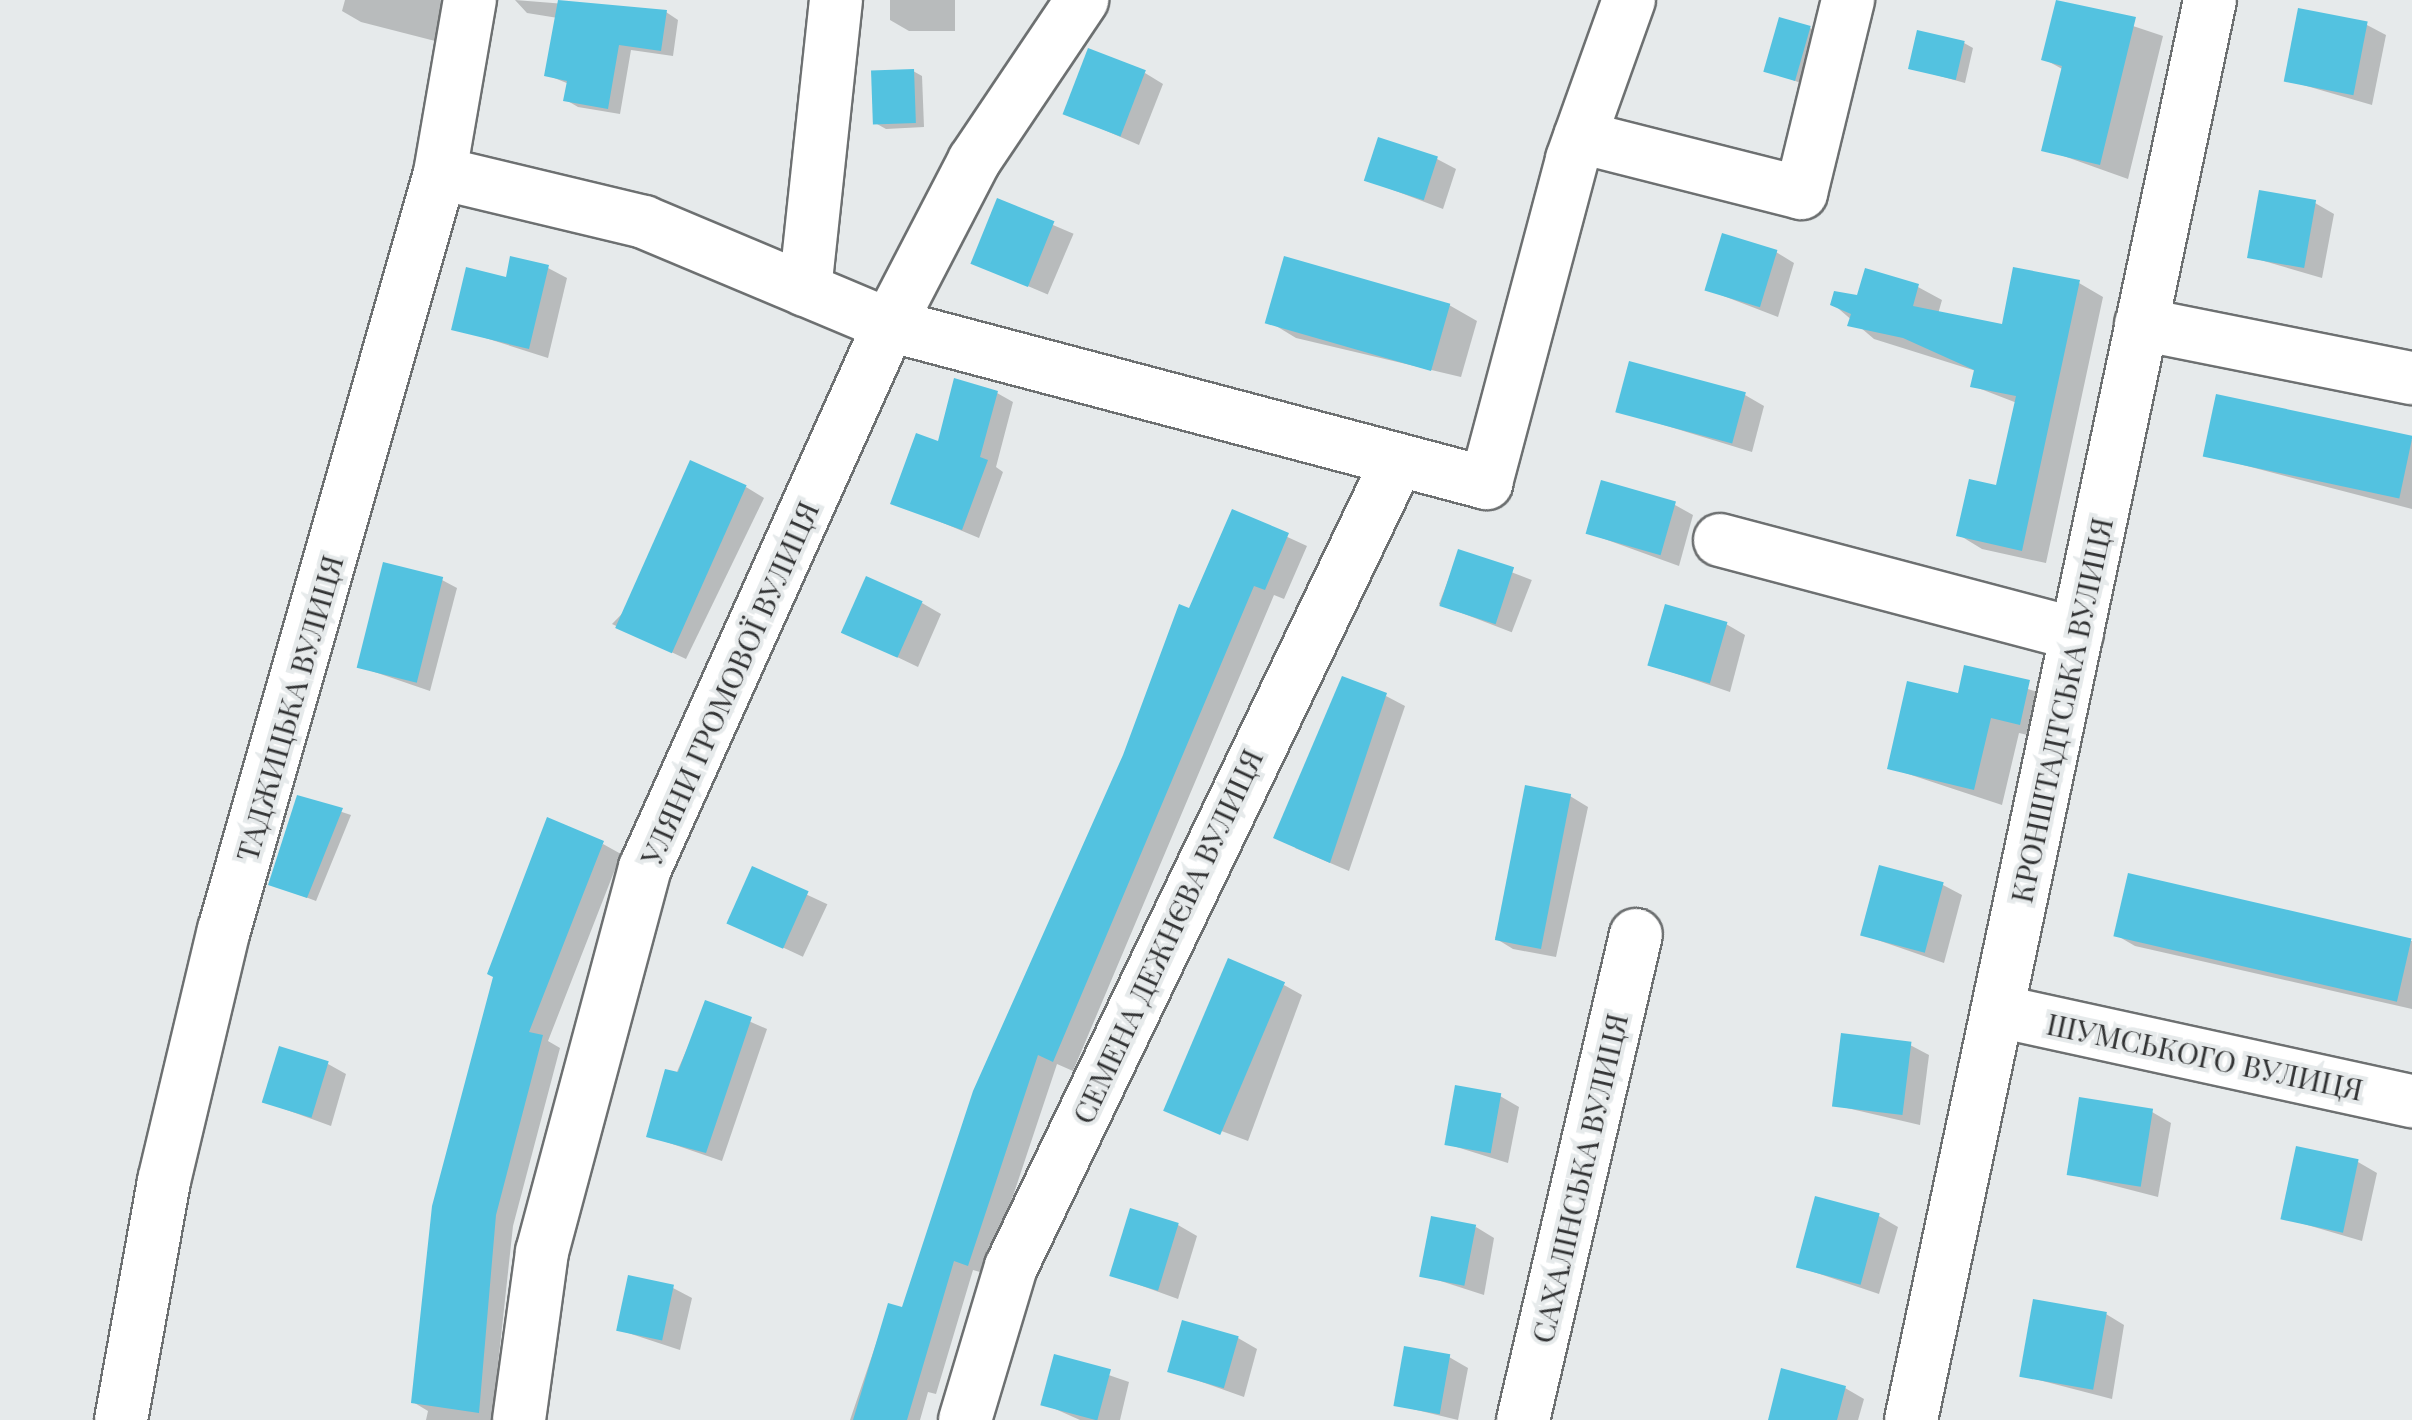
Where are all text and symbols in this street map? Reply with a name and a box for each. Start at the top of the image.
street label: УЛЯНИ ГРОМОВОЇ ВУЛИЦЯ [632,495,826,871]
street label: КРОНШТАДТСЬКА ВУЛИЦЯ [2003,514,2119,906]
street label: ТАДЖИЦЬКА ВУЛИЦЯ [228,551,350,865]
street label: СЕМЕНА ДЕЖНЄВА ВУЛИЦЯ [1064,743,1270,1129]
street label: ШУМСЬКОГО ВУЛИЦЯ [2043,1005,2367,1107]
street label: САХАЛІНСЬКА ВУЛИЦЯ [1524,1010,1634,1346]

